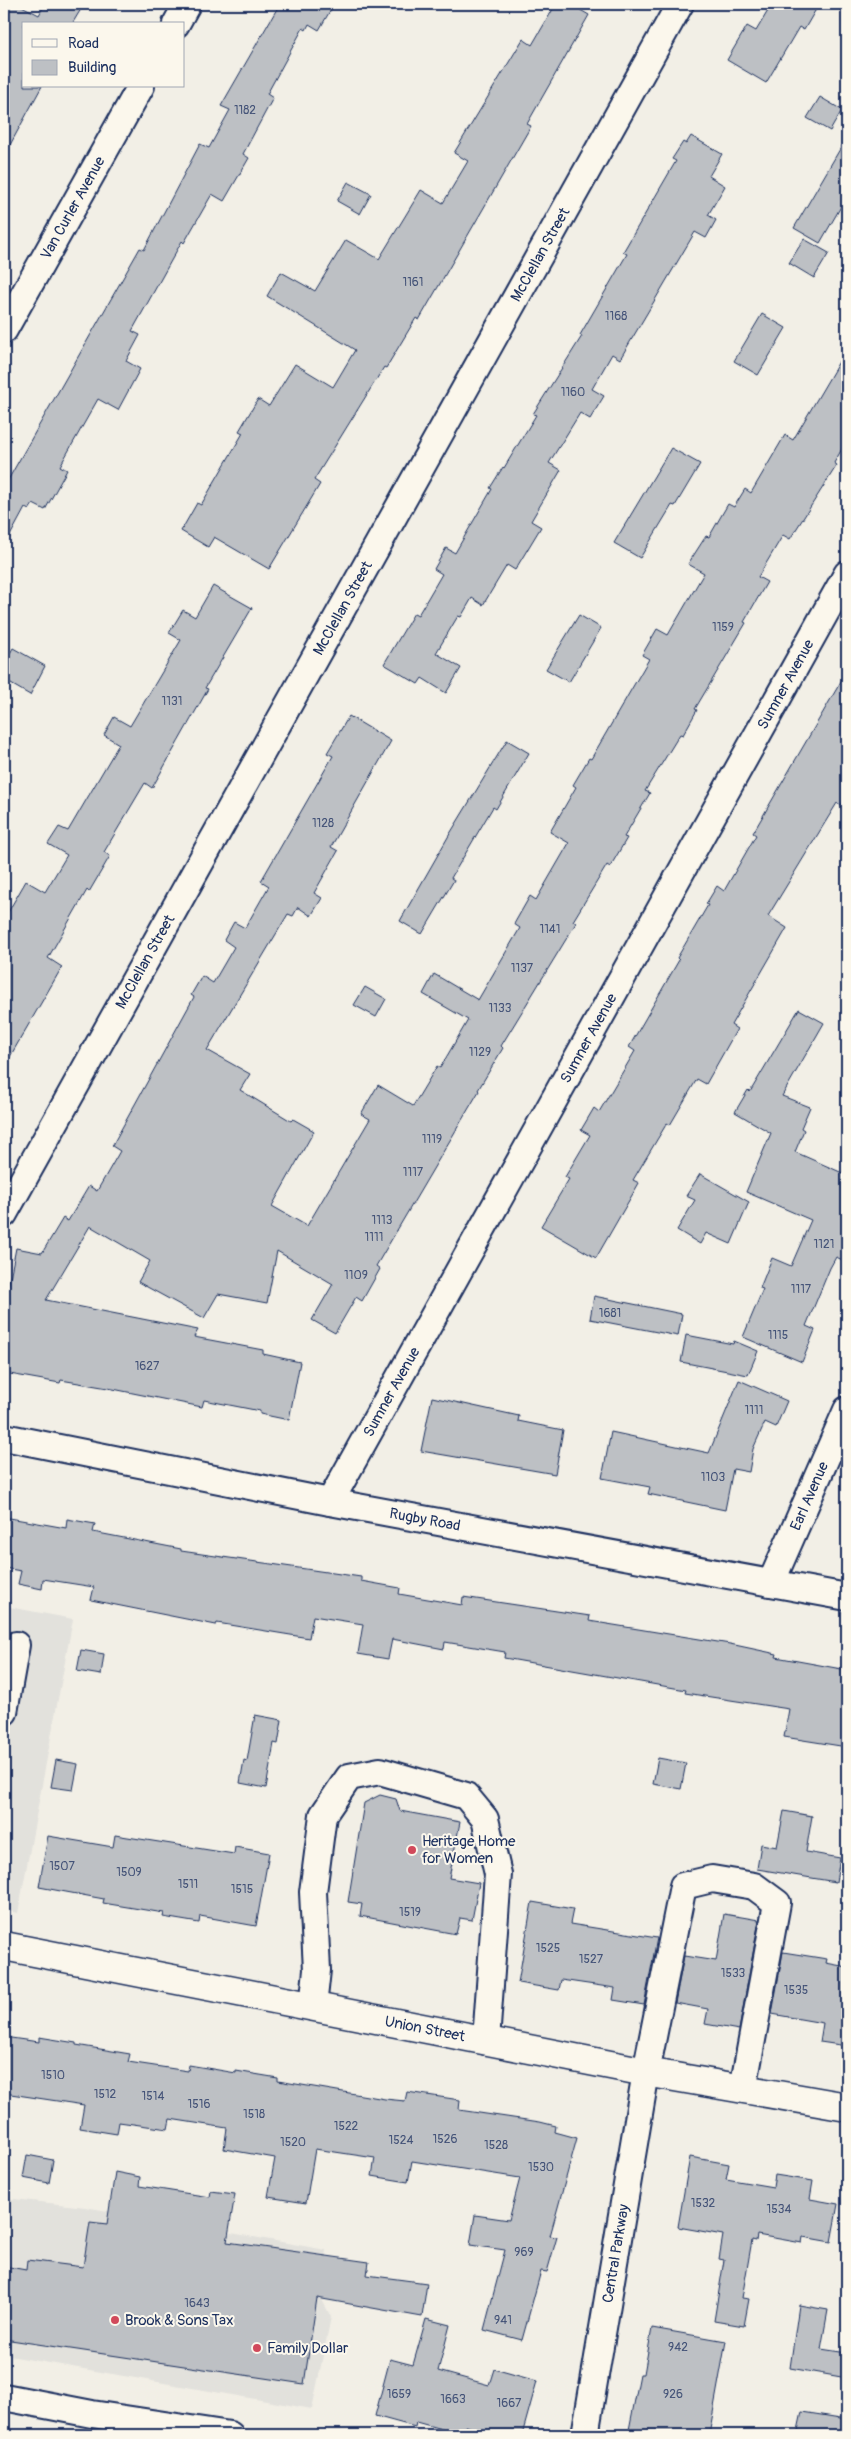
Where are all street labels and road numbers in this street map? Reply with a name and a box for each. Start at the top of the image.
street label: Van Curler Avenue [36,153,109,263]
street label: McClellan Street [506,203,574,305]
street label: McClellan Street [309,557,377,659]
street label: Sumner Avenue [753,636,818,733]
street label: McClellan Street [111,910,179,1012]
street label: Sumner Avenue [556,989,621,1086]
street label: Sumner Avenue [359,1343,424,1440]
street label: Earl Avenue [786,1458,833,1533]
street label: Rugby Road [388,1504,462,1535]
street label: Union Street [383,2011,468,2046]
street label: Central Parkway [598,2202,633,2304]

